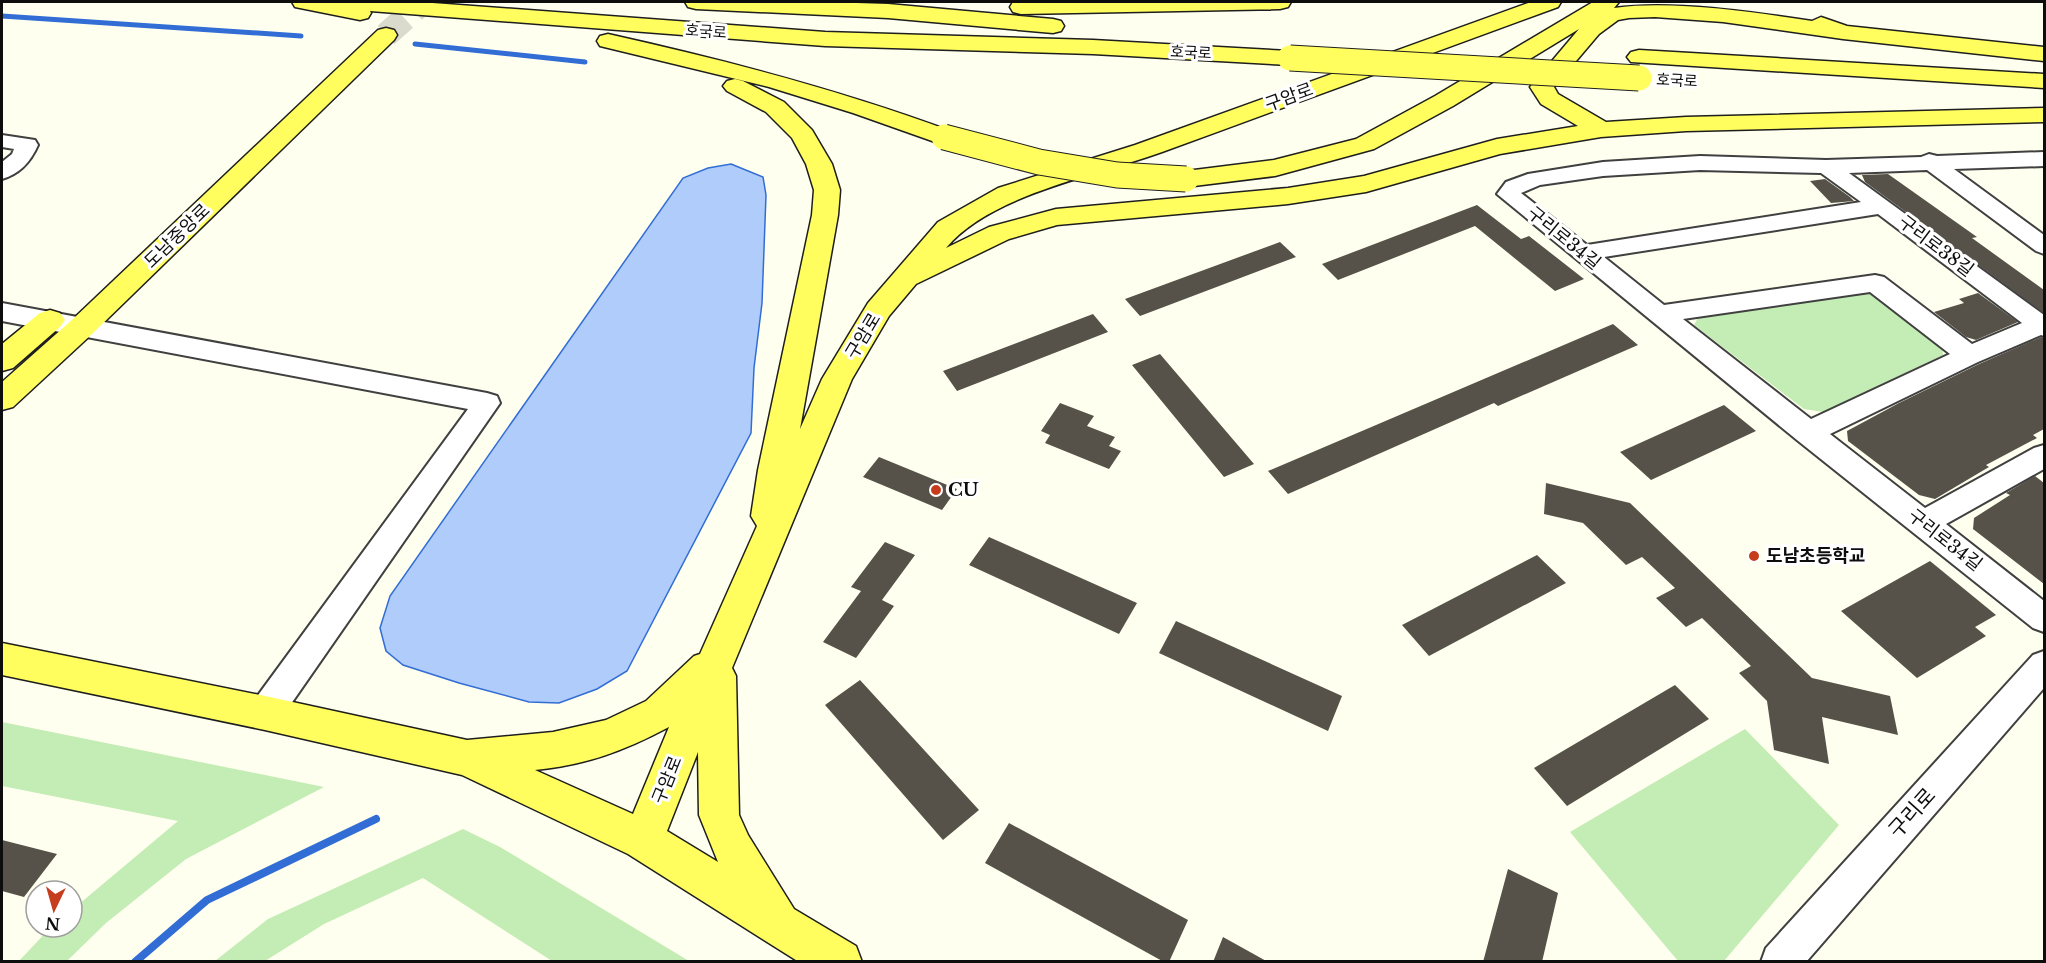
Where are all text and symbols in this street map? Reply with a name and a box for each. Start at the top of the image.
street label: 호국로 [685,20,727,42]
street label: 호국로 [1170,41,1212,63]
street label: 호국로 [1656,69,1698,91]
street label: 구암로 [1262,78,1316,116]
street label: 도남중앙로 [140,199,214,273]
street label: 구리로34길 [1523,202,1605,274]
street label: 구리로38길 [1894,211,1978,281]
street label: 구암로 [841,309,885,363]
place label: CU [948,479,979,501]
marker: CU [929,483,943,497]
street label: 구리로34길 [1904,504,1986,576]
place label: 도남초등학교 [1766,545,1865,567]
marker: 도남초등학교 [1747,549,1761,563]
street label: 구암로 [647,753,687,807]
street label: 구리로 [1883,783,1941,843]
north arrow [24,879,84,939]
text: N [44,913,61,935]

